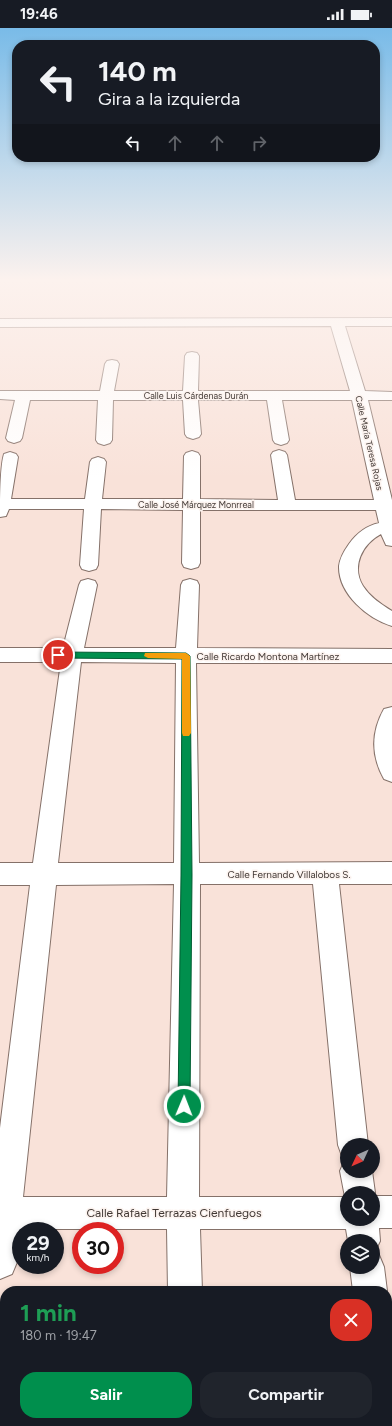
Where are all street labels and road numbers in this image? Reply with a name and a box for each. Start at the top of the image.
street label: Calle Luis Cárdenas Durán [144,390,248,401]
street label: Calle María Teresa Rojas [353,395,386,491]
street label: Calle José Márquez Monrreal [138,499,254,510]
street label: Calle Ricardo Montona Martínez [197,650,339,663]
street label: Calle Fernando Villalobos S. [227,868,351,881]
street label: Calle Rafael Terrazas Cienfuegos [86,1206,262,1220]

